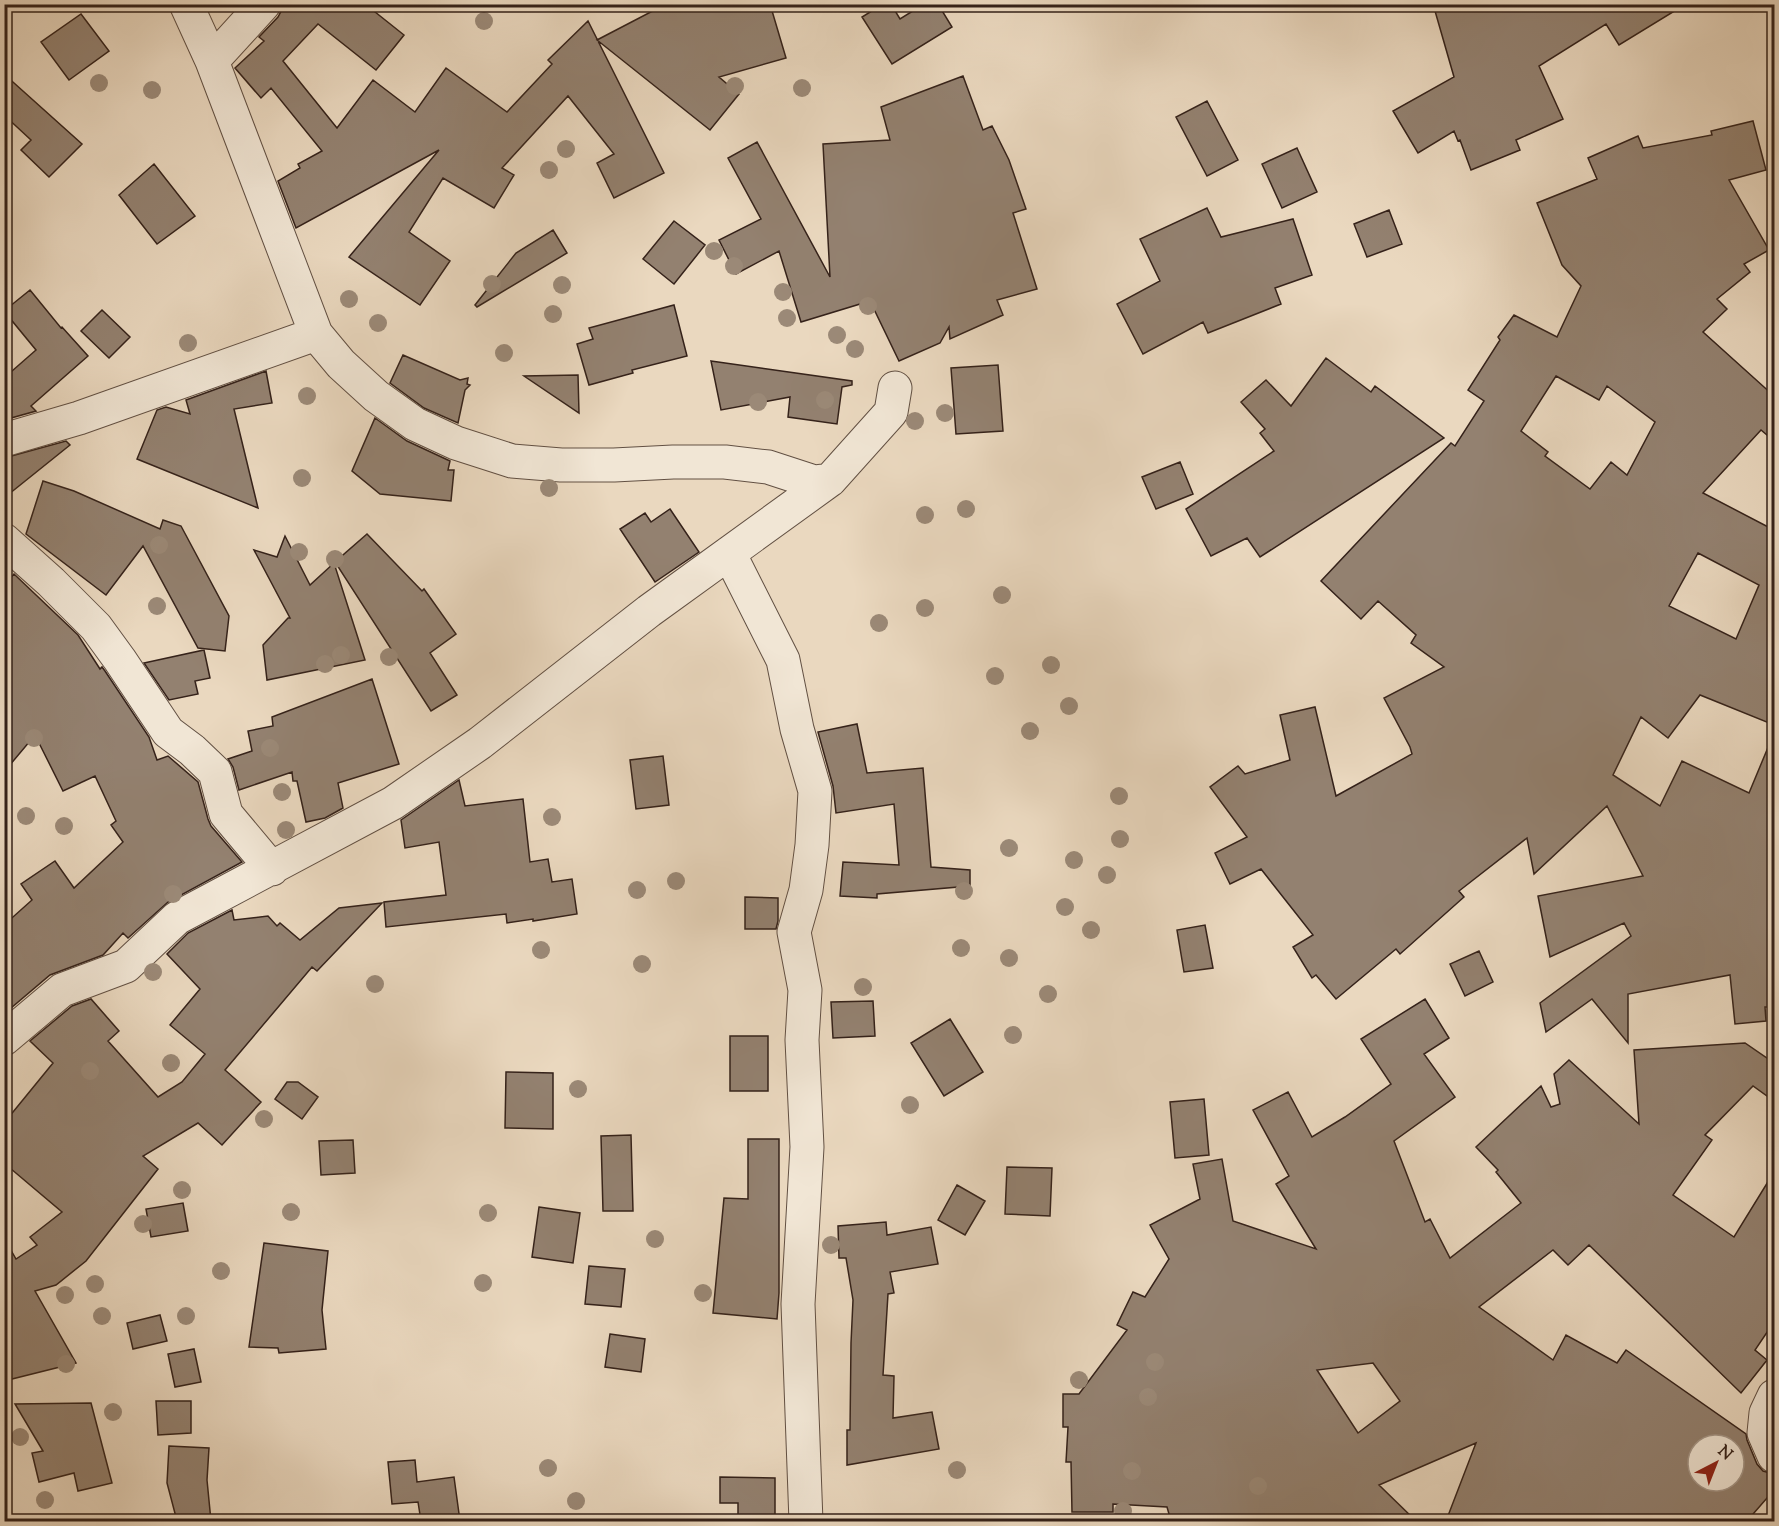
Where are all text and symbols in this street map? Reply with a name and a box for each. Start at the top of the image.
north arrow [1686,1433,1746,1493]
text: N [1712,1441,1737,1467]

